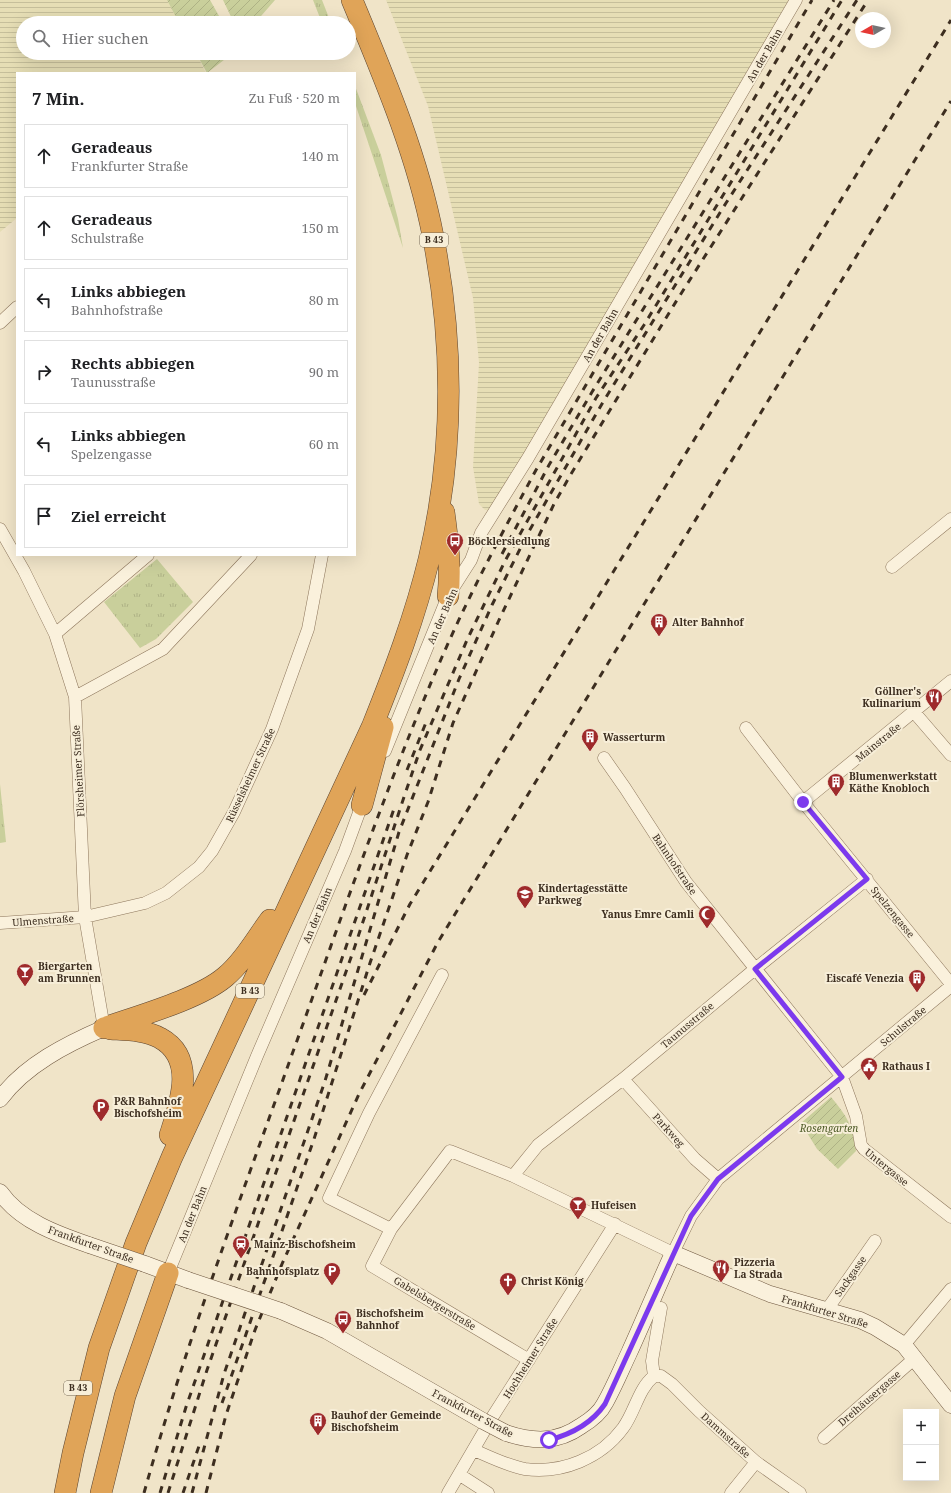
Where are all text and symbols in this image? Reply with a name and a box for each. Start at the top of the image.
north arrow [855,12,891,48]
search box [16,16,356,60]
street label: An der Bahn [743,25,785,84]
icon: search [30,27,52,49]
text: Hier suchen [62,28,149,48]
text: 7 Min. [32,87,85,110]
text: Zu Fuß · 520 m [249,89,340,107]
text: Geradeaus [71,137,152,157]
icon: ahead [33,145,55,167]
text: 140 m [302,147,339,165]
text: Frankfurter Straße [71,157,188,175]
text: Geradeaus [71,209,152,229]
icon: ahead [33,217,55,239]
text: 150 m [302,219,339,237]
text: Schulstraße [71,229,144,247]
road number: B 43 [420,233,448,247]
text: Links abbiegen [71,281,186,301]
icon: left [33,289,55,311]
text: 80 m [309,291,339,309]
text: Bahnhofstraße [71,301,163,319]
street label: An der Bahn [579,305,621,364]
text: Rechts abbiegen [71,353,195,373]
icon: right [33,361,55,383]
text: 90 m [309,363,339,381]
text: Taunusstraße [71,373,156,391]
text: Links abbiegen [71,425,186,445]
icon: left [33,433,55,455]
text: 60 m [309,435,339,453]
text: Spelzengasse [71,445,152,463]
icon: arrive [33,505,55,527]
text: Ziel erreicht [71,506,166,526]
bus stop icon: Böcklersiedlung [445,531,465,556]
place label: Böcklersiedlung [468,534,550,548]
street label: An der Bahn [423,585,461,646]
building icon: Alter Bahnhof [649,612,669,637]
place label: Alter Bahnhof [672,615,745,629]
place label: Göllner's Kulinarium [862,684,921,710]
restaurant icon: Göllner's Kulinarium [924,687,944,712]
street label: Mainstraße [852,719,904,765]
street label: Flörsheimer Straße [69,725,87,817]
street label: Rüsselsheimer Straße [222,725,278,825]
building icon: Wasserturm [580,727,600,752]
place label: Wasserturm [603,730,666,744]
place label: Blumenwerkstatt Käthe Knobloch [849,769,937,795]
building icon: Blumenwerkstatt Käthe Knobloch [826,772,846,797]
route end [794,793,812,811]
street label: Bahnhofstraße [649,831,701,897]
place label: Kindertagesstätte Parkweg [538,881,628,907]
street label: Spelzengasse [868,883,918,941]
street label: An der Bahn [299,884,335,945]
school or university icon: Kindertagesstätte Parkweg [515,884,535,909]
mosque icon: Yanus Emre Camli [697,904,717,929]
place label: Yanus Emre Camli [601,907,694,921]
street label: Ulmenstraße [12,911,74,929]
place label: Biergarten am Brunnen [38,959,101,985]
bar icon: Biergarten am Brunnen [15,962,35,987]
building icon: Eiscafé Venezia [907,968,927,993]
place label: Eiscafé Venezia [826,971,904,985]
road number: B 43 [236,984,264,998]
street label: Taunusstraße [658,999,716,1051]
street label: Schulstraße [877,1003,929,1049]
public building icon: Rathaus I [859,1056,879,1081]
place label: Rathaus I [882,1059,930,1073]
place label: P&R Bahnhof Bischofsheim [114,1094,182,1120]
parking icon: P&R Bahnhof Bischofsheim [91,1097,111,1122]
street label: Parkweg [650,1110,689,1151]
park label: Rosengarten [799,1121,858,1135]
street label: Untergasse [862,1145,912,1189]
street label: An der Bahn [174,1183,210,1244]
bar icon: Hufeisen [568,1195,588,1220]
place label: Hufeisen [591,1198,637,1212]
street label: Frankfurter Straße [46,1222,136,1266]
station icon: Mainz-Bischofsheim [231,1234,251,1259]
place label: Mainz-Bischofsheim [254,1237,356,1251]
street label: Sackgasse [831,1253,869,1299]
place label: Pizzeria La Strada [734,1255,783,1281]
restaurant icon: Pizzeria La Strada [711,1258,731,1283]
parking icon: Bahnhofsplatz [322,1261,342,1286]
place label: Bahnhofsplatz [246,1264,319,1278]
church icon: Christ König [498,1271,518,1296]
street label: Gabelsbergerstraße [391,1273,479,1333]
place label: Christ König [521,1274,584,1288]
street label: Frankfurter Straße [780,1291,870,1331]
place label: Bischofsheim Bahnhof [356,1306,424,1332]
bus stop icon: Bischofsheim Bahnhof [333,1309,353,1334]
street label: Hochheimer Straße [499,1315,561,1401]
street label: Dreihäusergasse [835,1367,903,1429]
road number: B 43 [64,1381,92,1395]
street label: Frankfurter Straße [430,1386,516,1440]
place label: Bauhof der Gemeinde Bischofsheim [331,1408,442,1434]
street label: Dammstraße [698,1409,754,1461]
map controls [903,1409,939,1481]
button: + [903,1409,939,1445]
building icon: Bauhof der Gemeinde Bischofsheim [308,1411,328,1436]
route start [540,1431,558,1449]
button: − [903,1445,939,1481]

